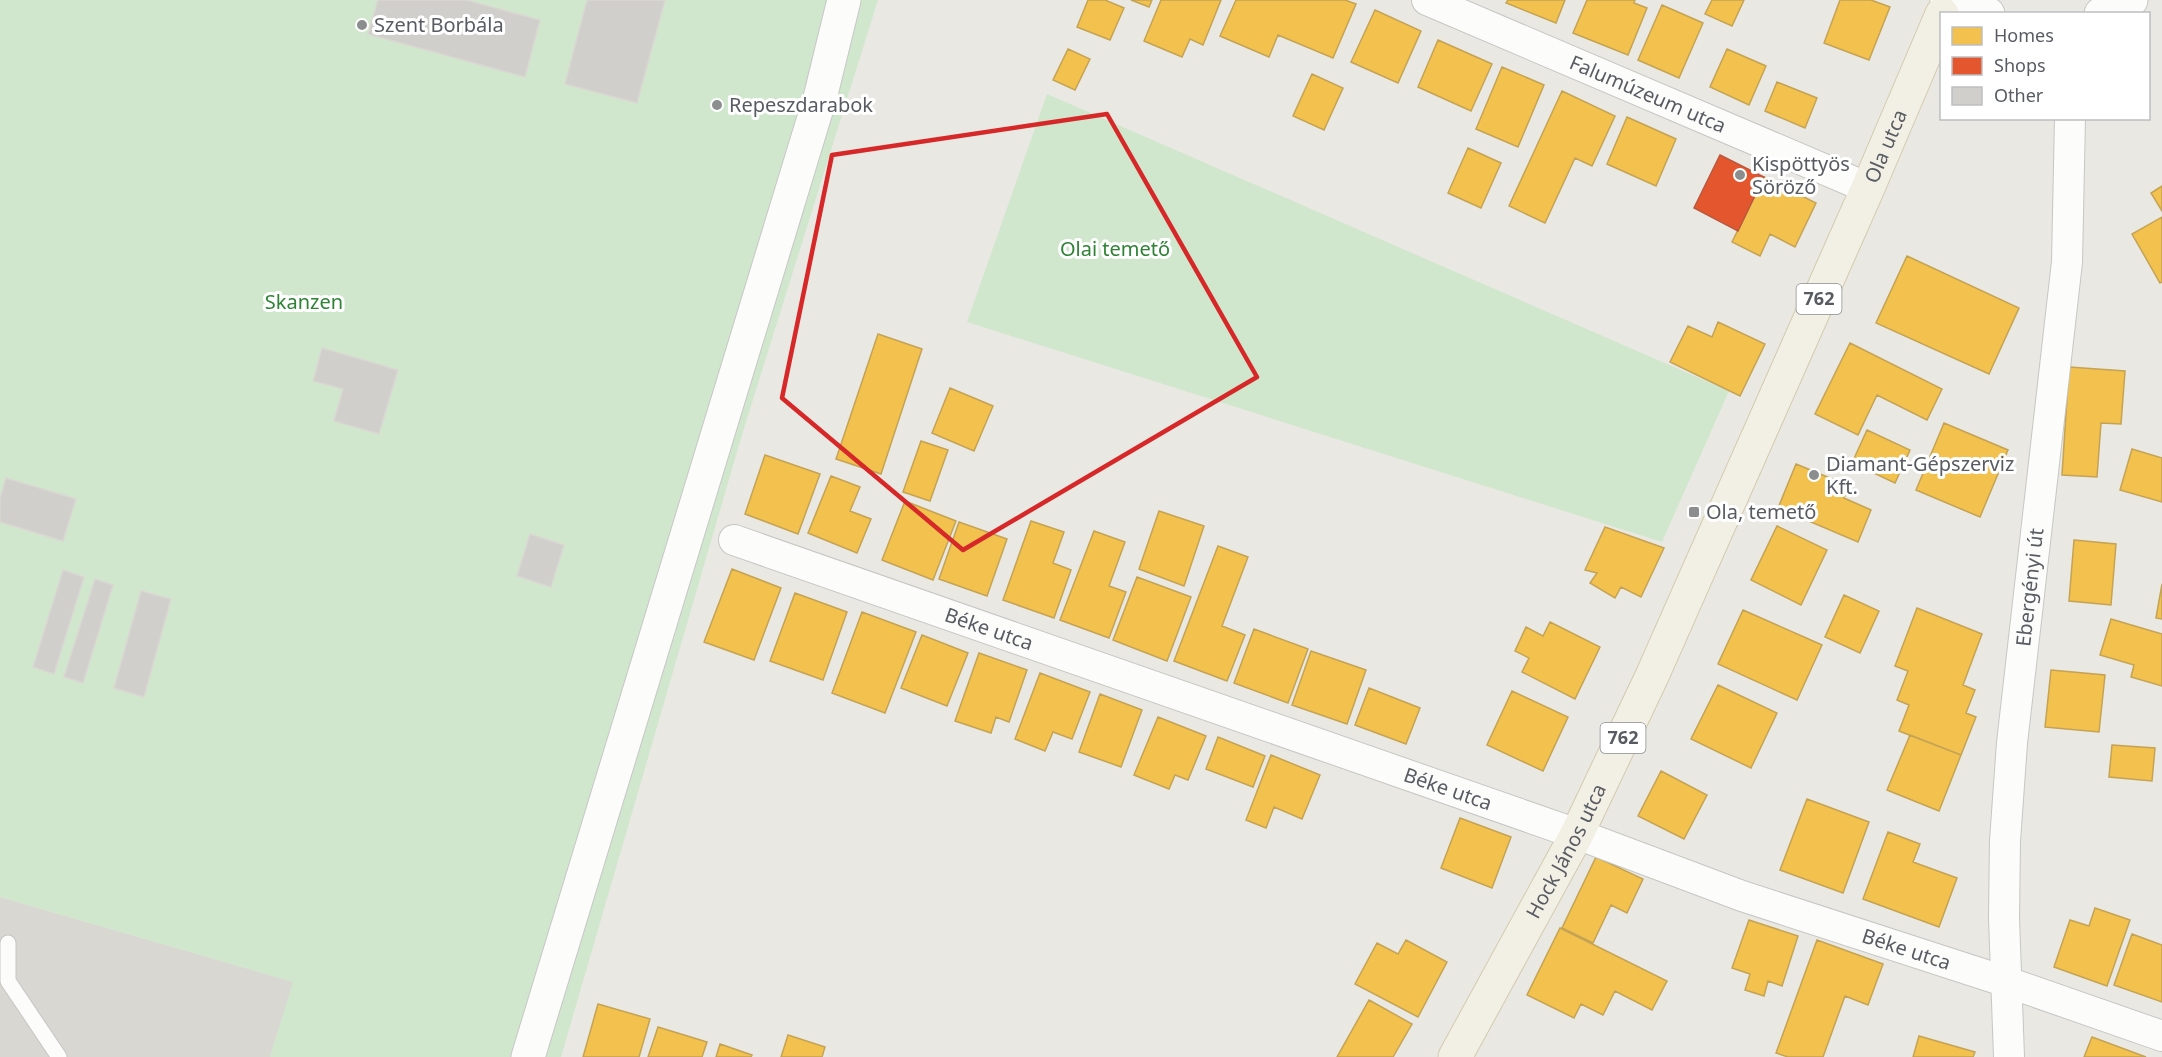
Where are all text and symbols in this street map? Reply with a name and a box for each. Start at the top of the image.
place label: Szent Borbála [374,11,504,38]
legend [1940,12,2150,120]
marker: Szent Borbála [355,18,369,32]
text: Homes [1994,23,2054,47]
street label: Falumúzeum utca [1566,48,1730,139]
text: Shops [1994,53,2046,77]
text: Other [1994,83,2044,107]
place label: Repeszdarabok [729,91,873,118]
marker: Repeszdarabok [710,98,724,112]
street label: Ola utca [1858,105,1913,187]
place label: Kispöttyös Söröző [1752,150,1850,200]
marker: Kispöttyös Söröző [1733,168,1747,182]
park label: Olai temető [1060,235,1170,262]
road number: 762 [1796,284,1842,314]
park label: Skanzen [265,288,343,315]
place label: Diamant-Gépszerviz Kft. [1826,450,2014,500]
marker: Diamant-Gépszerviz Kft. [1807,468,1821,482]
place label: Ola, temető [1706,498,1816,525]
marker: Ola, temető [1687,505,1701,519]
street label: Ebergényi út [2009,527,2049,648]
street label: Béke utca [941,601,1037,656]
road number: 762 [1600,723,1646,753]
street label: Béke utca [1400,761,1496,816]
street label: Hock János utca [1519,779,1612,923]
street label: Béke utca [1859,922,1955,976]

